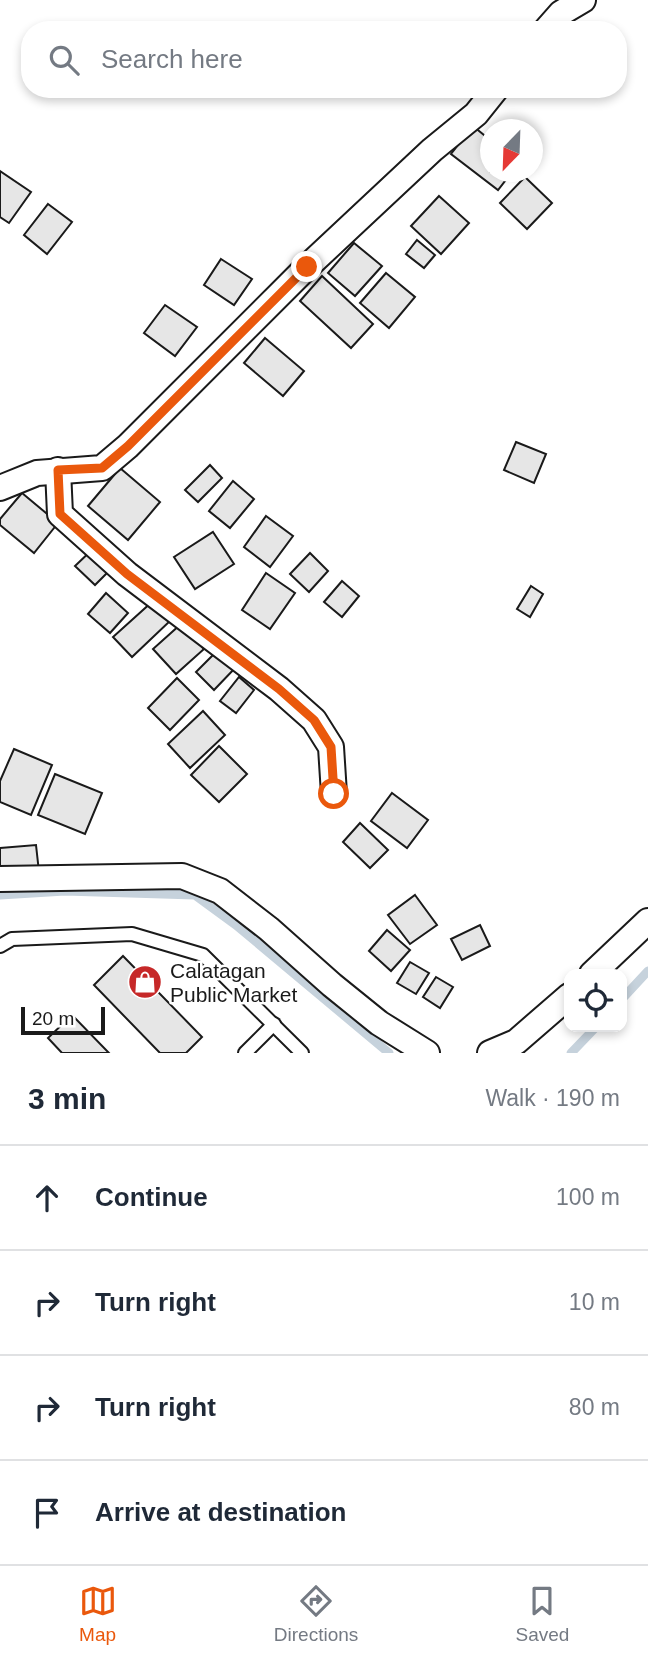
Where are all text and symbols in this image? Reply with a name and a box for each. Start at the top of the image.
search box [21,21,627,98]
icon: search [45,41,83,79]
text: Search here [101,44,243,74]
north arrow [480,119,543,182]
route end [291,251,322,282]
route start [318,778,349,809]
place label: Calatagan Public Market [170,959,297,1006]
shop icon: Calatagan Public Market [126,963,164,1001]
map controls [564,969,627,1032]
button: locate [564,969,627,1032]
scale bar [21,1004,105,1036]
text: 20 m [32,1008,74,1029]
text: 3 min [28,1082,106,1115]
text: Walk · 190 m [485,1085,620,1111]
icon: ahead [28,1179,66,1217]
text: Continue [95,1182,208,1212]
text: 100 m [556,1184,620,1210]
icon: right [28,1284,66,1322]
text: Turn right [95,1287,216,1317]
text: 10 m [569,1289,620,1315]
icon: right [28,1389,66,1427]
text: Turn right [95,1392,216,1422]
text: 80 m [569,1394,620,1420]
icon: arrive [28,1494,66,1532]
text: Arrive at destination [95,1497,346,1527]
tab: Map [79,1582,117,1646]
tab: Directions [274,1582,358,1646]
tab: Saved [515,1582,569,1646]

